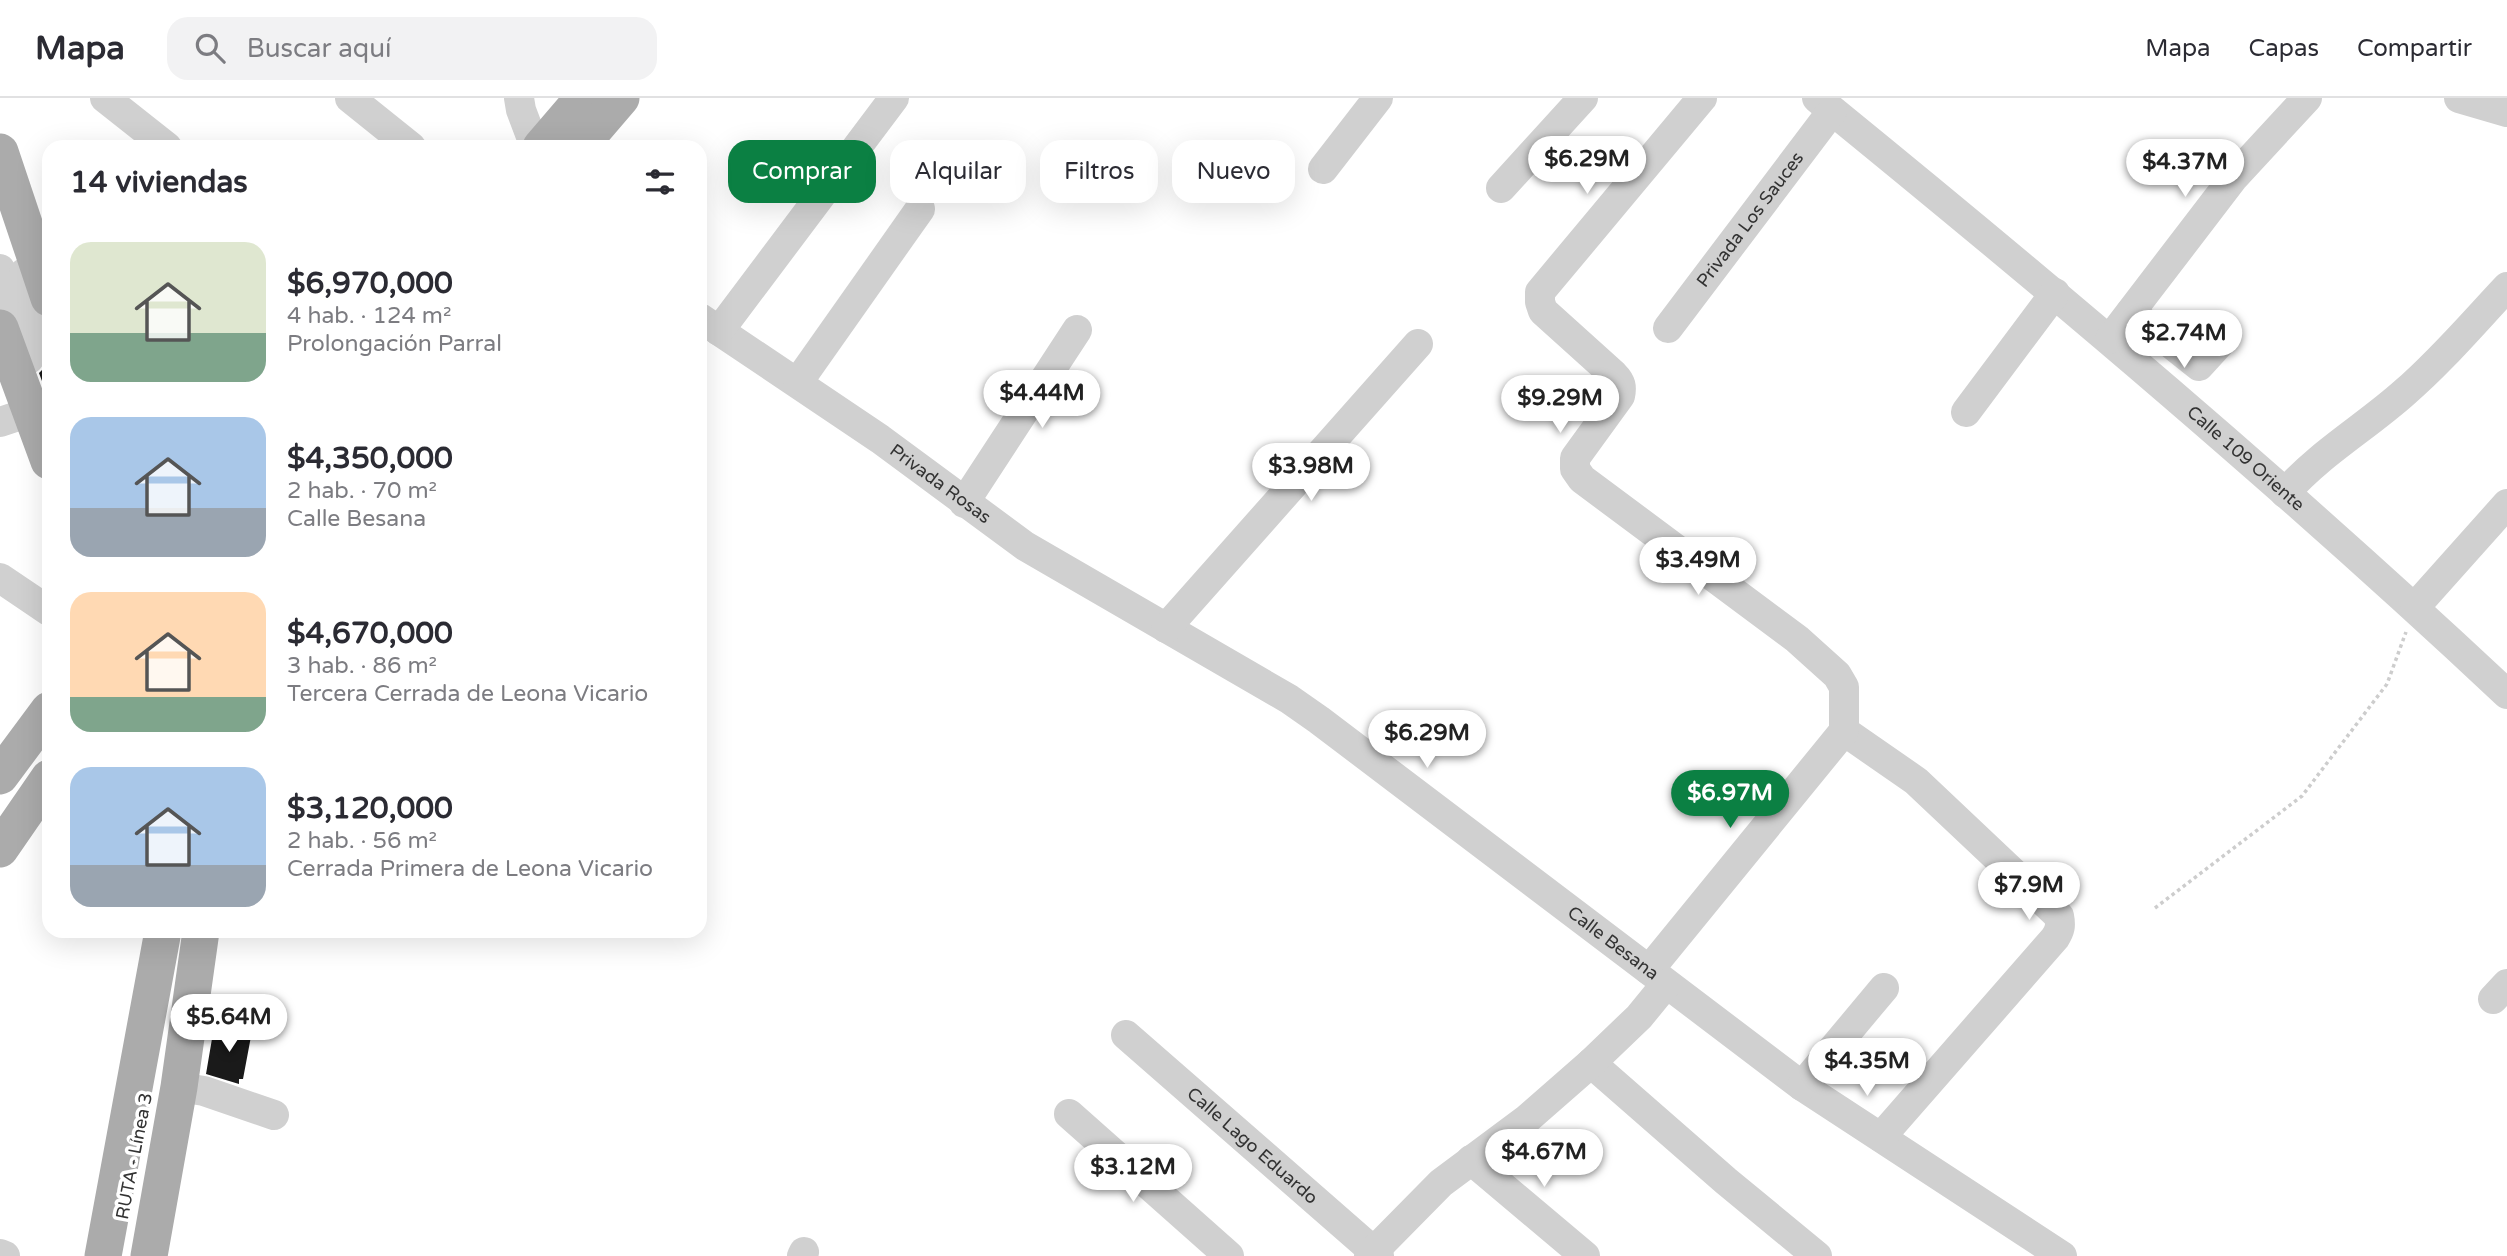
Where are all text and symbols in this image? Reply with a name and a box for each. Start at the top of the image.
search box [167,17,657,80]
text: Mapa [35,29,125,68]
icon: search [191,29,229,67]
text: Buscar aquí [247,33,391,64]
text: Mapa [2145,34,2211,63]
text: Capas [2249,34,2319,63]
text: Compartir [2357,34,2472,63]
pin: $6.29M [1530,136,1644,196]
chip: Comprar [728,140,876,203]
chip: Alquilar [890,140,1026,203]
chip: Filtros [1040,140,1158,203]
chip: Nuevo [1172,140,1295,203]
pin: $4.37M [2128,140,2242,199]
text: $6.29M [1544,145,1630,173]
street label: Privada Los Sauces [1692,147,1808,292]
text: $4.37M [2142,148,2228,176]
icon: filters [641,163,679,201]
text: 14 viviendas [70,164,248,201]
text: $6,970,000 [287,265,453,302]
icon: home [126,270,210,354]
text: 4 hab. · 124 m² [287,302,452,330]
pin: $2.74M [2127,310,2241,370]
text: $2.74M [2141,319,2227,347]
text: Prolongación Parral [287,330,502,358]
pin: $4.44M [985,370,1099,430]
pin: $9.29M [1503,376,1617,435]
text: $4.44M [999,379,1085,407]
text: $9.29M [1517,384,1603,412]
street label: Calle 109 Oriente [2182,401,2309,515]
street label: Privada Rosas [886,439,995,528]
text: $4,350,000 [287,440,453,477]
pin: $3.98M [1254,444,1368,503]
icon: home [126,445,210,529]
text: $3.98M [1268,452,1354,480]
text: 2 hab. · 70 m² [287,477,437,505]
text: Calle Besana [287,505,426,533]
pin: $3.49M [1641,538,1755,597]
text: $3.49M [1655,546,1741,574]
text: $4,670,000 [287,615,453,652]
icon: home [126,620,210,704]
text: 3 hab. · 86 m² [287,652,437,680]
text: Tercera Cerrada de Leona Vicario [287,680,648,708]
pin: $6.29M [1370,710,1484,770]
text: $6.29M [1384,719,1470,747]
pin: $6.97M [1673,770,1787,830]
text: $6.97M [1687,779,1773,807]
text: $3,120,000 [287,790,453,827]
icon: home [126,795,210,879]
text: 2 hab. · 56 m² [287,827,437,855]
text: Cerrada Primera de Leona Vicario [287,855,653,883]
pin: $7.9M [1980,862,2078,922]
text: $7.9M [1994,871,2064,899]
street label: Calle Besana [1563,901,1663,985]
pin: $5.64M [172,995,286,1054]
text: $5.64M [186,1003,272,1031]
pin: $4.35M [1810,1038,1924,1098]
text: $4.35M [1824,1047,1910,1075]
street label: Calle Lago Eduardo [1183,1082,1323,1209]
street label: RUTA - Línea 3 [111,1091,157,1221]
pin: $4.67M [1487,1130,1601,1189]
text: $4.67M [1501,1138,1587,1166]
pin: $3.12M [1076,1144,1190,1204]
text: $3.12M [1090,1153,1176,1181]

